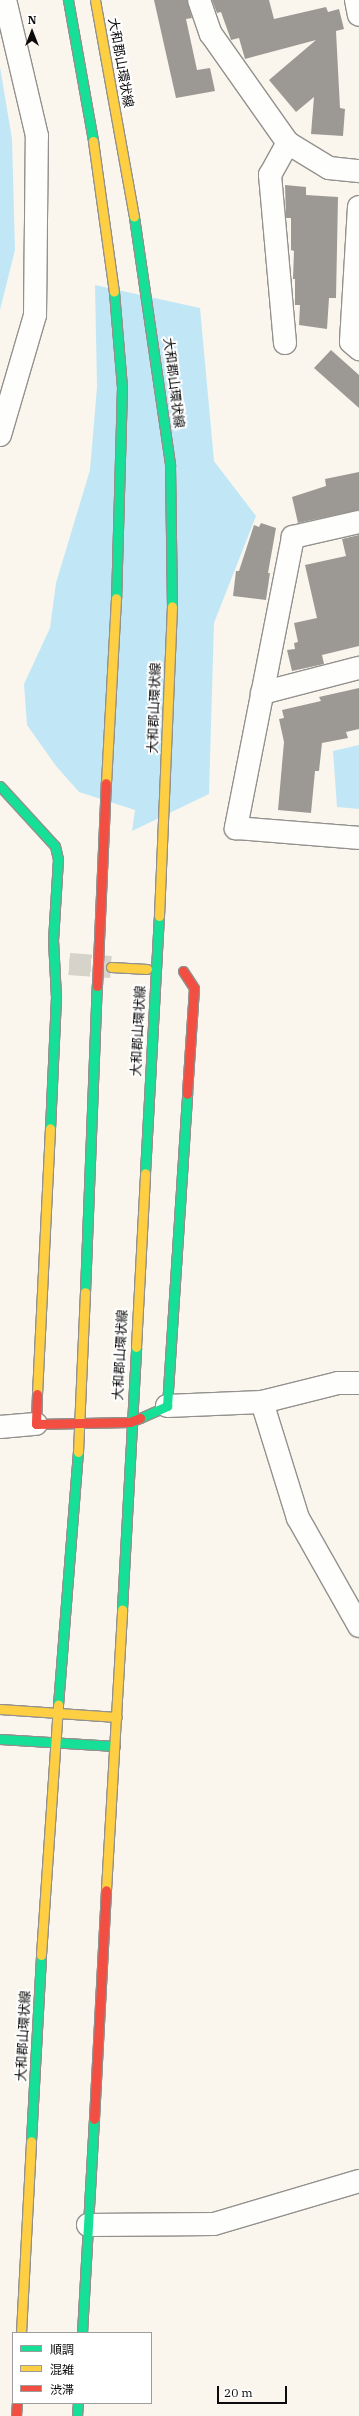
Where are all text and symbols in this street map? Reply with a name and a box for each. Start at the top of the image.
north arrow [12,12,52,52]
text: N [28,13,36,27]
street label: 大和郡山環状線 [104,17,136,109]
street label: 大和郡山環状線 [160,337,186,429]
street label: 大和郡山環状線 [146,662,164,754]
street label: 大和郡山環状線 [129,985,149,1077]
street label: 大和郡山環状線 [111,1309,131,1401]
street label: 大和郡山環状線 [14,1990,34,2082]
legend [12,2332,152,2404]
text: 順調 [50,2342,74,2357]
text: 混雑 [50,2362,74,2377]
scale bar [219,2378,289,2404]
text: 渋滞 [50,2382,74,2397]
text: 20 m [224,2385,253,2400]

